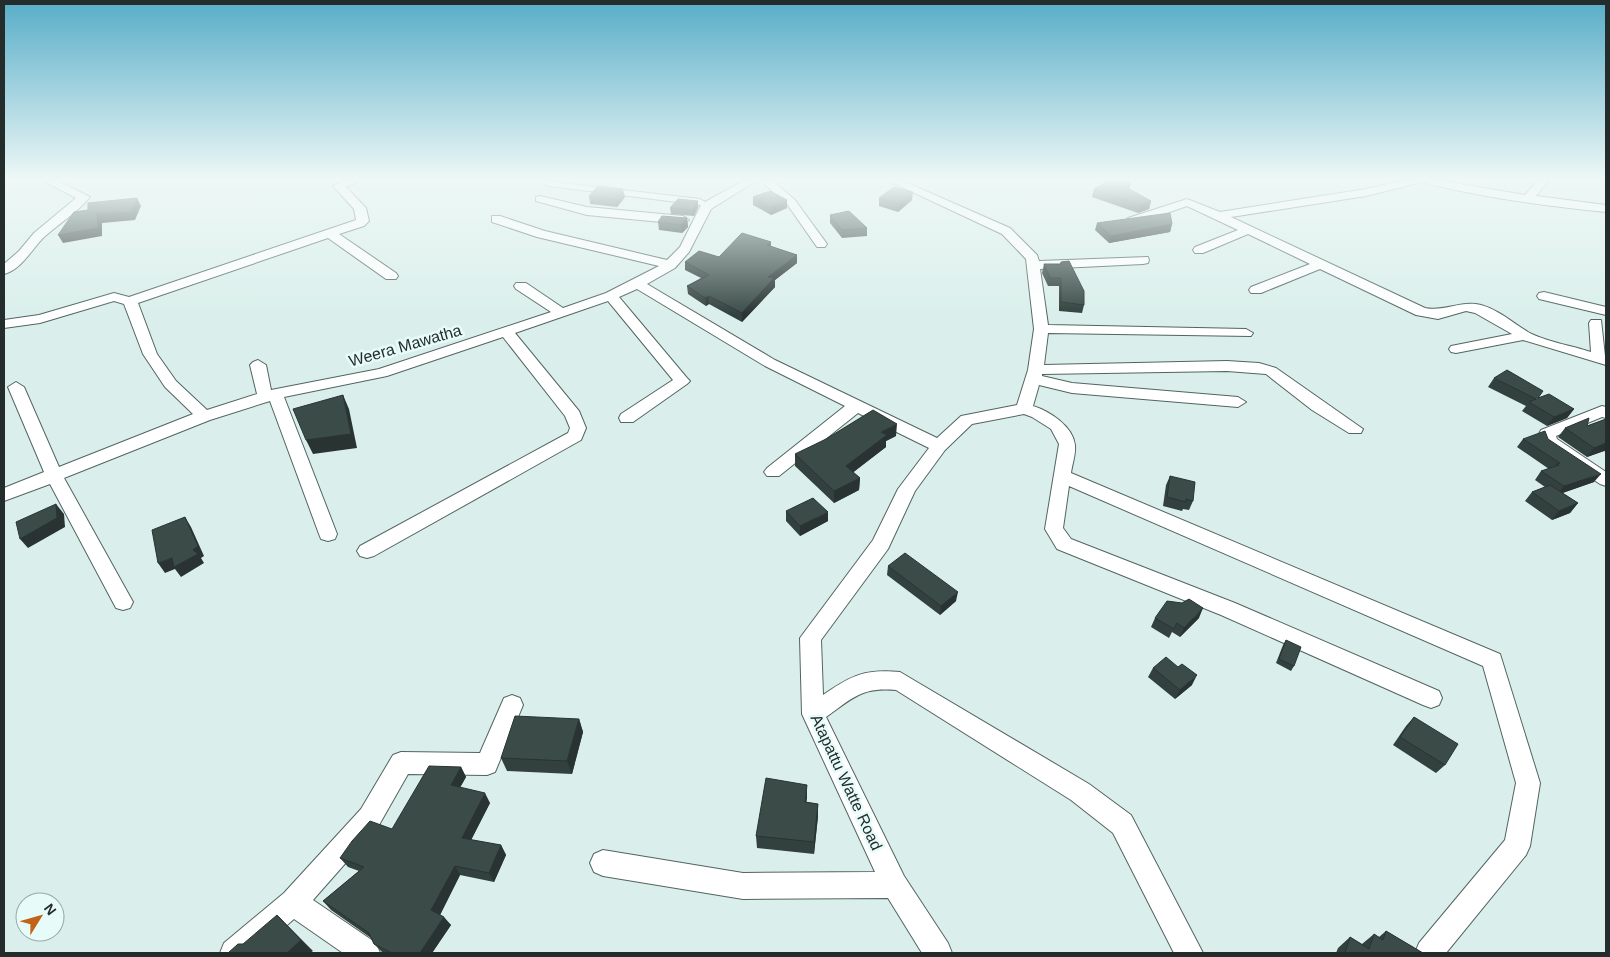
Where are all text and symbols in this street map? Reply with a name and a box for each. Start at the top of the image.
street label: Weera Mawatha [347,321,463,370]
street label: Atapattu Watte Road [808,712,886,853]
north arrow [15,892,65,942]
text: N [41,900,60,918]

